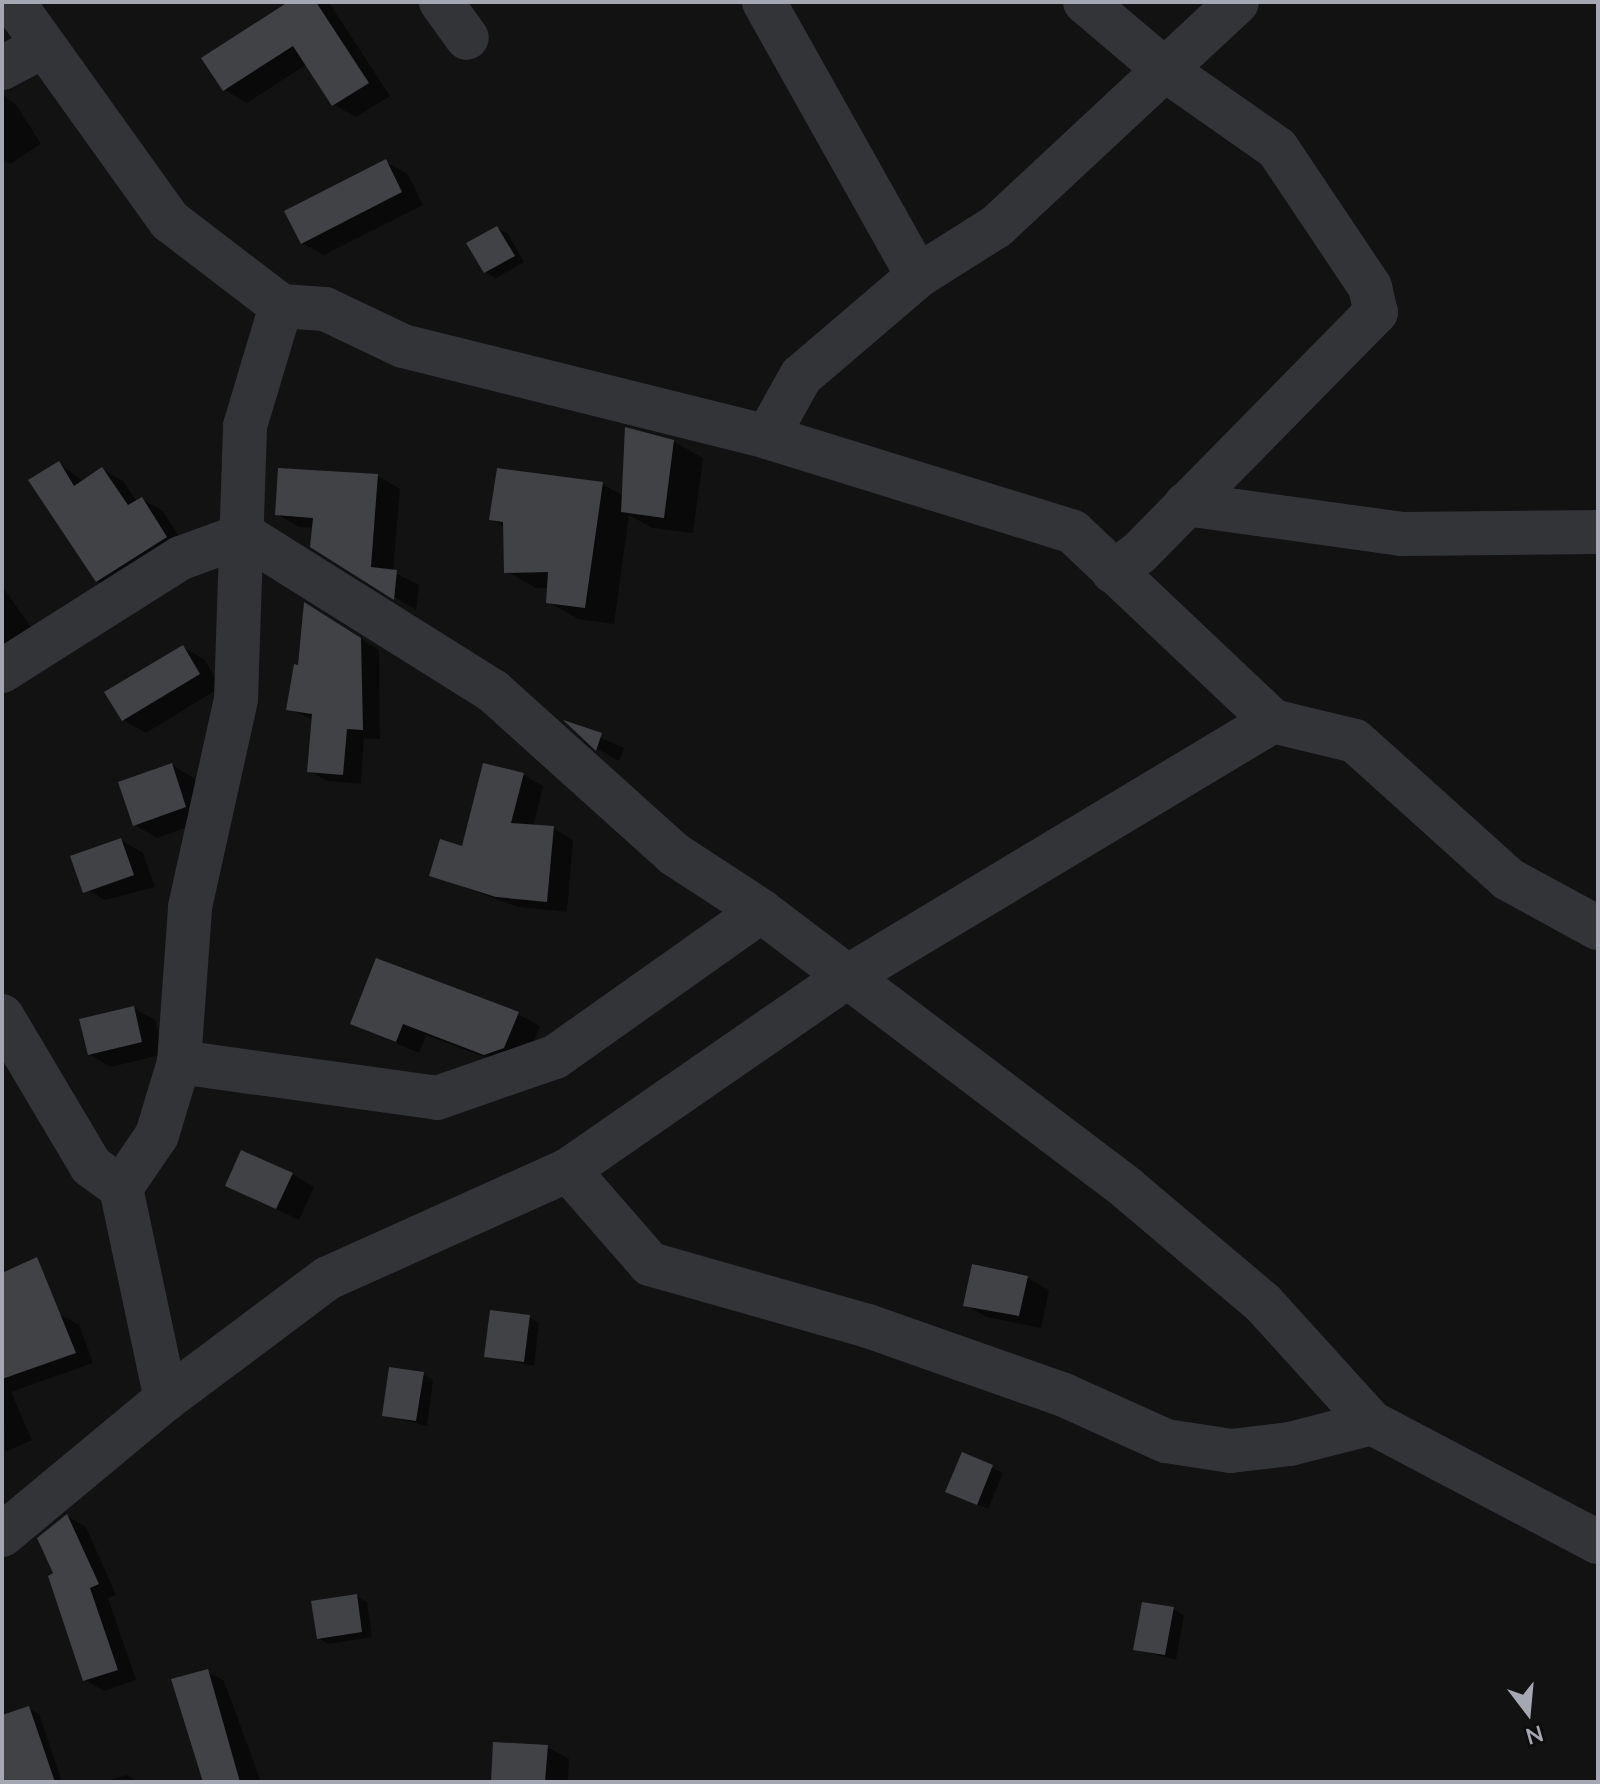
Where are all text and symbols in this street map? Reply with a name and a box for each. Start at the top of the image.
north arrow [1488,1672,1568,1752]
text: N [1523,1720,1547,1751]

